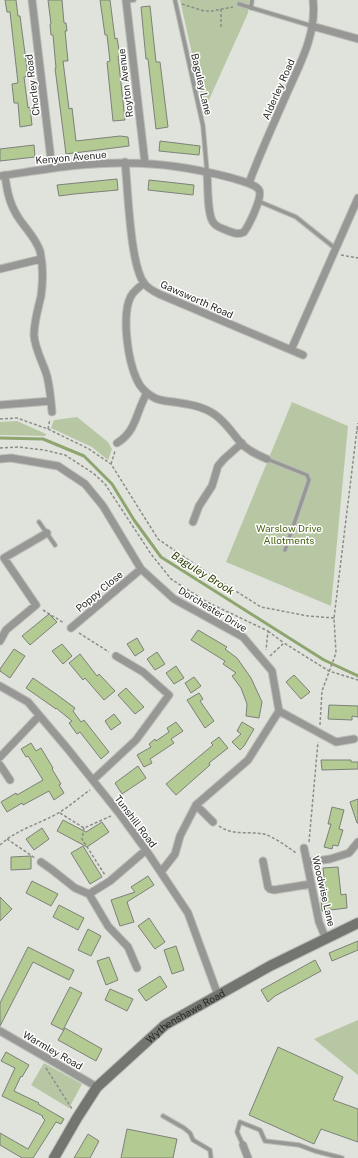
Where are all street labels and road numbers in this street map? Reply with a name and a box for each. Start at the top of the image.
street label: Royton Avenue [115,47,135,118]
street label: Baguley Lane [189,52,215,116]
street label: Chorley Road [22,53,42,117]
street label: Alderley Road [259,57,297,121]
street label: Kenyon Avenue [35,148,107,166]
street label: Gawsworth Road [159,278,235,320]
street label: Poppy Close [73,568,125,614]
street label: Dorchester Drive [177,584,250,634]
street label: Tunshill Road [112,792,160,850]
street label: Woodwise Lane [310,854,338,928]
street label: Wythenshawe Road [143,987,227,1046]
street label: Warmley Road [21,1028,85,1072]

